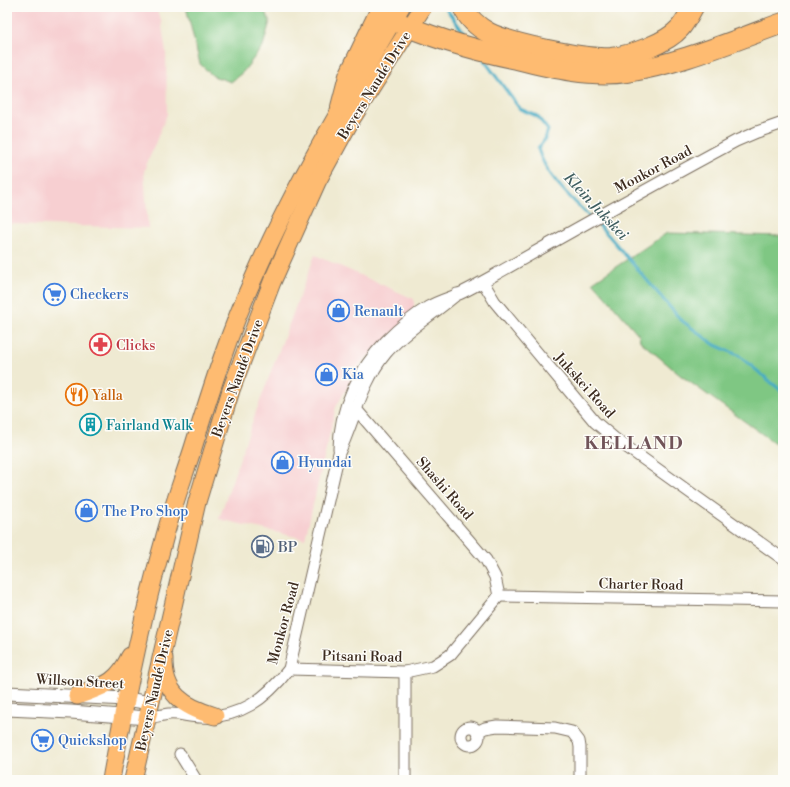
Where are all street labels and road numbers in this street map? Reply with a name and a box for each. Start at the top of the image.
street label: Beyers Naudé Drive [334,28,415,144]
street label: Monkor Road [612,142,695,198]
street label: Beyers Naudé Drive [208,317,268,441]
street label: Jukskei Road [549,348,618,422]
street label: Shashi Road [412,453,477,524]
street label: Charter Road [598,575,684,595]
street label: Monkor Road [264,580,304,667]
street label: Beyers Naudé Drive [132,628,178,754]
street label: Pitsani Road [322,647,402,667]
street label: Willson Street [34,671,125,693]

